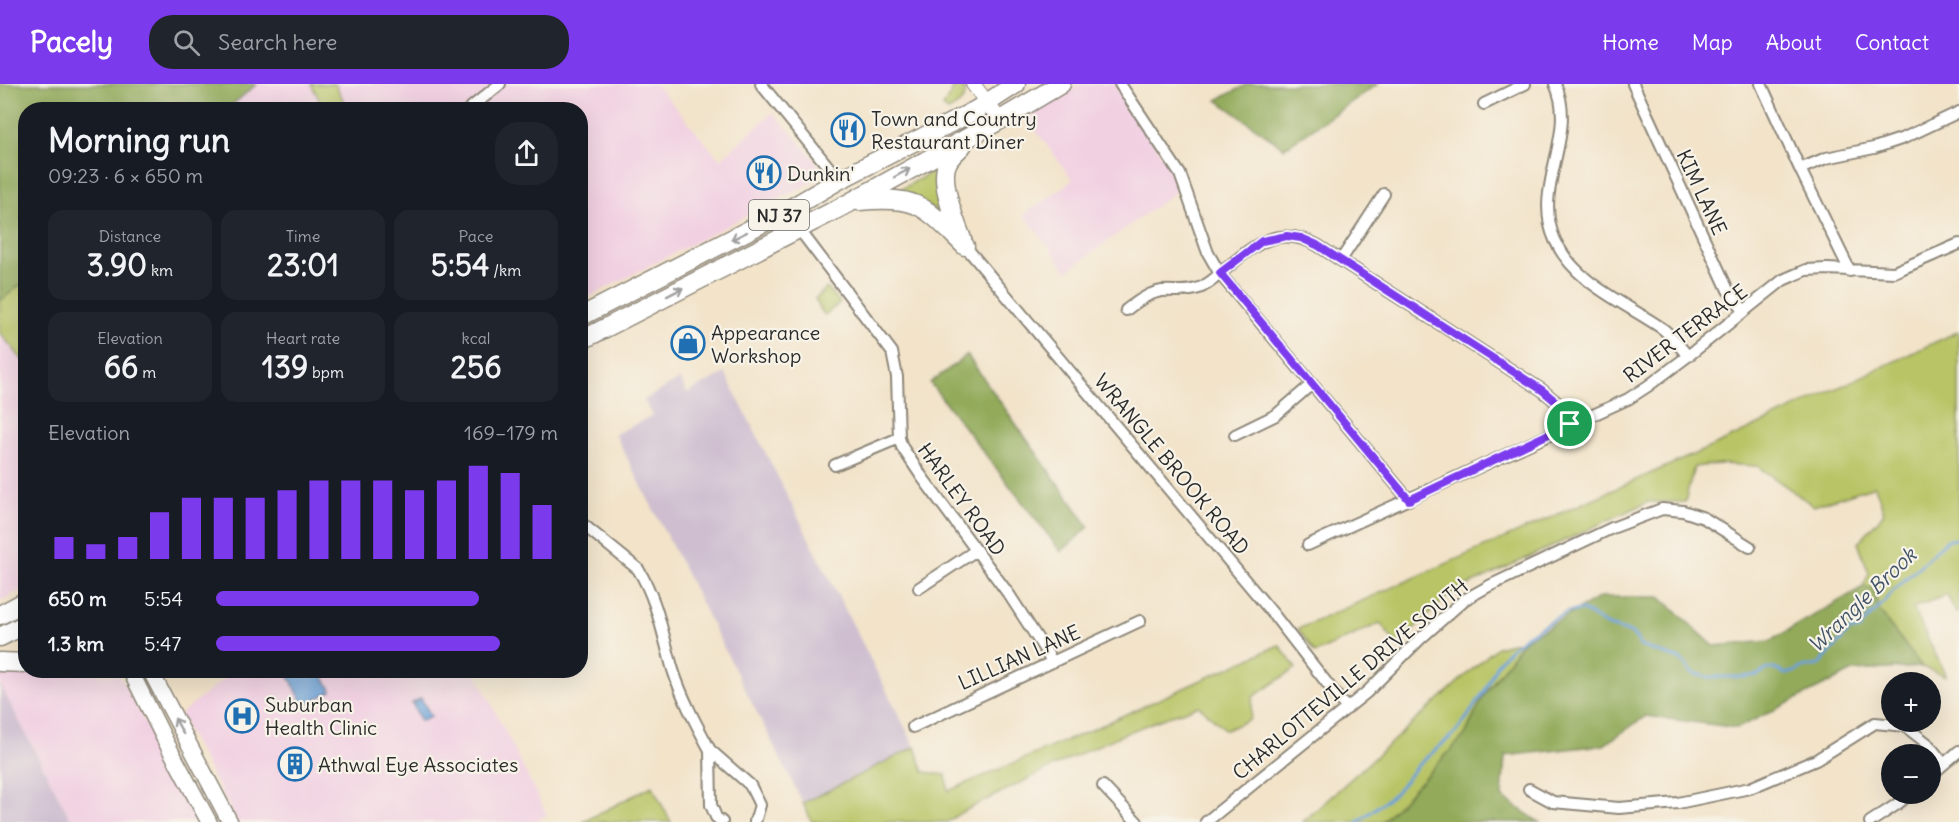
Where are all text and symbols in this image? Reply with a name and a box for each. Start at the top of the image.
search box [149,15,569,69]
text: Pacely [30,24,113,60]
icon: search [170,26,203,59]
text: Search here [218,28,337,56]
text: Home [1602,29,1659,56]
text: Map [1692,29,1733,56]
text: About [1766,29,1822,56]
text: Contact [1855,29,1929,56]
place label: Town and Country Restaurant Diner [871,106,1037,154]
restaurant icon: Town and Country Restaurant Diner [830,112,866,148]
text: Morning run [48,119,230,161]
button: share [495,122,558,185]
street label: KIM LANE [1671,145,1733,239]
restaurant icon: Dunkin' [746,155,782,191]
place label: Dunkin' [787,161,854,186]
text: 09:23 · 6 × 650 m [48,163,203,188]
one-way arrow [893,167,911,179]
road number: NJ 37 [749,200,809,230]
text: Distance [99,226,161,246]
text: Time [286,226,320,246]
text: Pace [459,226,493,246]
one-way arrow [730,231,748,242]
text: 3.90 [87,246,147,284]
text: 23:01 [267,246,339,284]
text: 5:54 [431,246,489,284]
text: km [147,260,173,280]
text: /km [489,260,521,280]
street label: RIVER TERRACE [1618,278,1752,388]
one-way arrow [665,286,683,298]
place label: Appearance Workshop [711,320,820,368]
shop icon: Appearance Workshop [670,325,706,361]
text: Elevation [97,328,163,348]
text: Heart rate [266,328,340,348]
text: kcal [462,328,490,348]
text: 66 [104,348,138,386]
text: 139 [262,348,308,386]
text: 256 [451,348,502,386]
text: m [138,362,156,382]
text: bpm [308,362,344,382]
street label: WRANGLE BROOK ROAD [1089,369,1255,559]
pin [1544,398,1595,449]
icon: arrive [1553,407,1586,440]
text: Elevation [48,420,130,445]
text: 169–179 m [464,420,558,445]
street label: HARLEY ROAD [913,438,1011,560]
water label: Wrangle Brook [1802,541,1923,658]
street label: CHARLOTTEVILLE DRIVE SOUTH [1227,573,1473,785]
text: 650 m [48,586,107,611]
text: 5:54 [144,586,183,611]
street label: LILLIAN LANE [954,619,1084,695]
text: 1.3 km [48,631,104,656]
text: 5:47 [144,631,181,656]
map controls [1881,672,1941,804]
button: + [1881,672,1941,732]
place label: Suburban Health Clinic [265,692,377,740]
hospital icon: Suburban Health Clinic [224,698,260,734]
one-way arrow [173,718,185,735]
button: − [1881,744,1941,804]
building icon: Athwal Eye Associates [277,746,313,782]
place label: Athwal Eye Associates [318,752,518,777]

